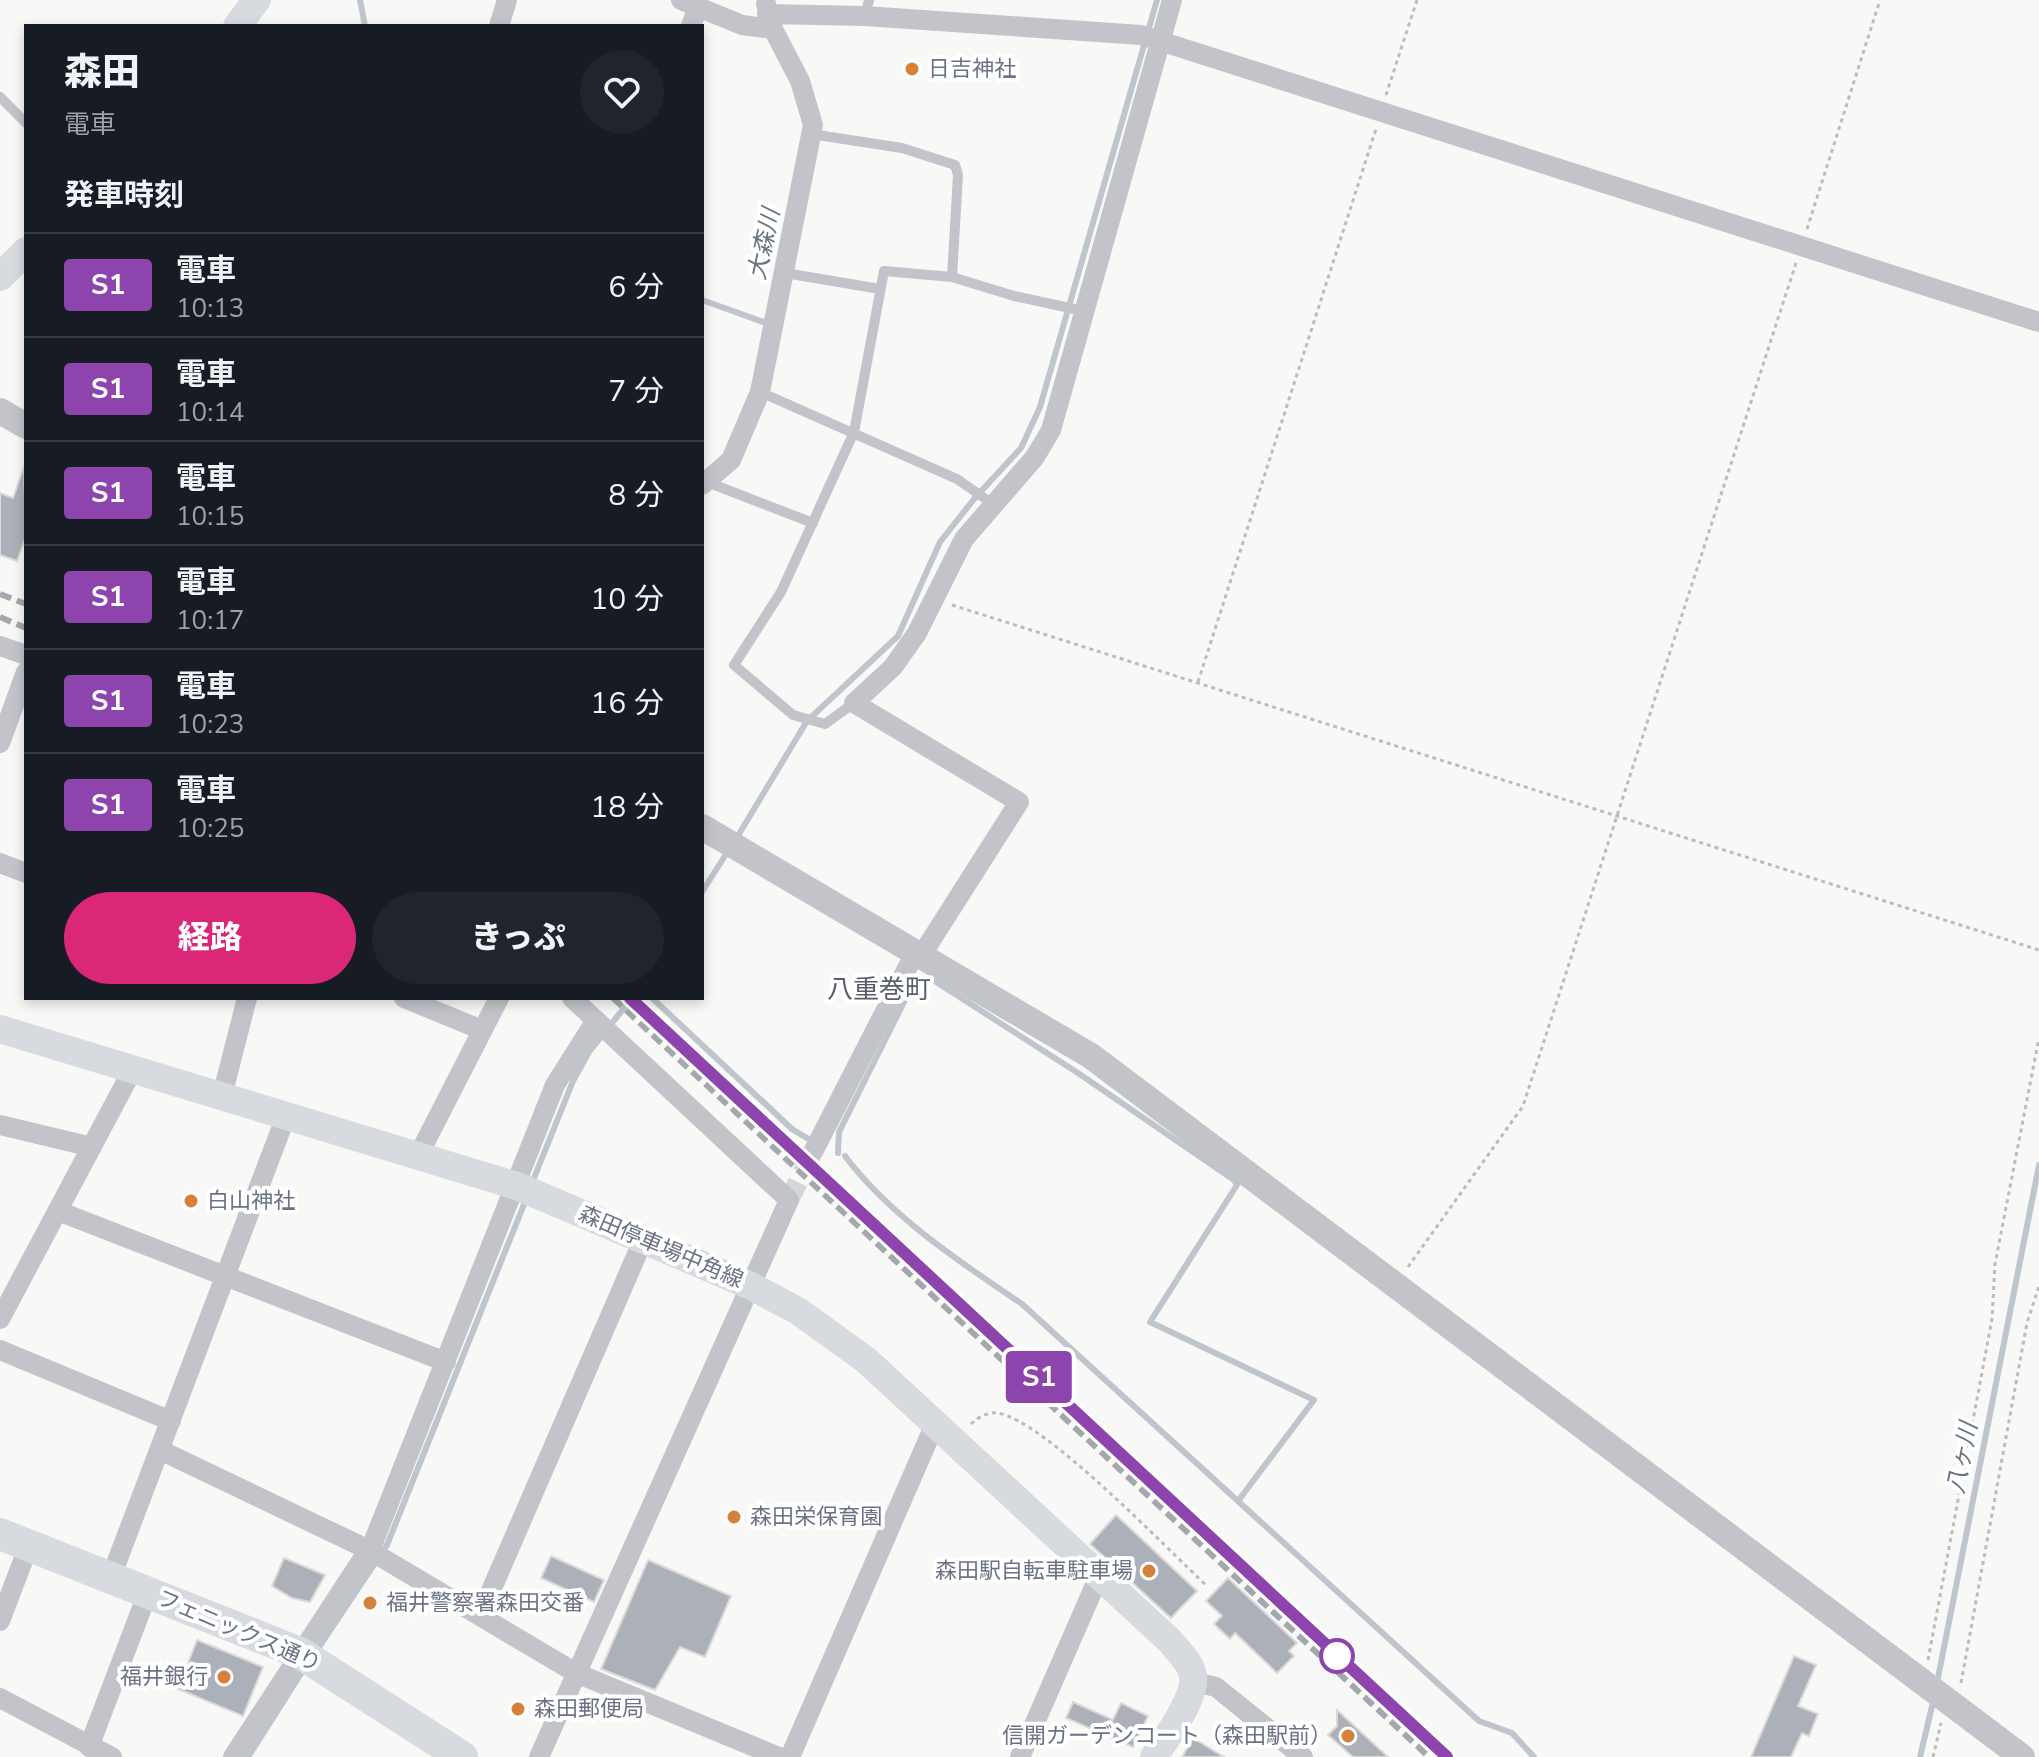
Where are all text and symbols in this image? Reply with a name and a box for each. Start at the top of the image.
text: 森田 [64,47,140,98]
button: heart [580,50,664,134]
place label: 日吉神社 [928,54,1016,84]
marker: 日吉神社 [903,60,921,78]
text: 電車 [64,107,116,142]
text: 発車時刻 [64,175,184,216]
water label: 大森川 [741,203,788,283]
text: 電車 [176,250,236,291]
text: S1 [91,266,125,304]
text: 6 分 [608,267,664,308]
text: 10:13 [176,291,244,326]
text: 電車 [176,354,236,395]
text: S1 [91,370,125,408]
text: 7 分 [608,371,664,412]
text: 10:14 [176,395,244,430]
text: 電車 [176,458,236,499]
text: S1 [91,474,125,512]
text: 8 分 [608,475,664,516]
text: 10:15 [176,499,244,534]
text: 電車 [176,562,236,603]
text: S1 [91,578,125,616]
text: 10 分 [590,579,664,620]
text: 10:17 [176,603,244,638]
text: 電車 [176,666,236,707]
text: S1 [91,682,125,720]
text: 16 分 [590,683,664,724]
text: 10:23 [176,707,244,742]
text: 電車 [176,770,236,811]
text: S1 [91,786,125,824]
text: 18 分 [590,787,664,828]
text: 10:25 [176,811,244,846]
button: 経路 [64,892,356,984]
button: きっぷ [372,892,664,984]
district label: 八重巻町 [827,972,931,1007]
place label: 白山神社 [207,1186,295,1216]
marker: 白山神社 [182,1192,200,1210]
street label: 森田停車場中角線 [574,1199,748,1295]
line badge: S1 [1003,1351,1075,1403]
text: S1 [1022,1358,1056,1396]
water label: 八ヶ川 [1939,1417,1985,1496]
place label: 森田栄保育園 [750,1502,882,1532]
marker: 森田栄保育園 [725,1508,743,1526]
place label: 森田駅自転車駐車場 [935,1556,1133,1586]
marker: 森田駅自転車駐車場 [1140,1562,1158,1580]
street label: フェニックス通り [152,1583,326,1679]
place label: 福井警察署森田交番 [386,1588,584,1618]
marker: 福井警察署森田交番 [361,1594,379,1612]
unlabelled marker [1320,1639,1354,1673]
place label: 福井銀行 [120,1662,208,1692]
marker: 福井銀行 [215,1668,233,1686]
place label: 森田郵便局 [534,1694,644,1724]
marker: 森田郵便局 [509,1700,527,1718]
place label: 信開ガーデンコート（森田駅前） [1002,1721,1332,1751]
marker: 信開ガーデンコート（森田駅前） [1339,1727,1357,1745]

